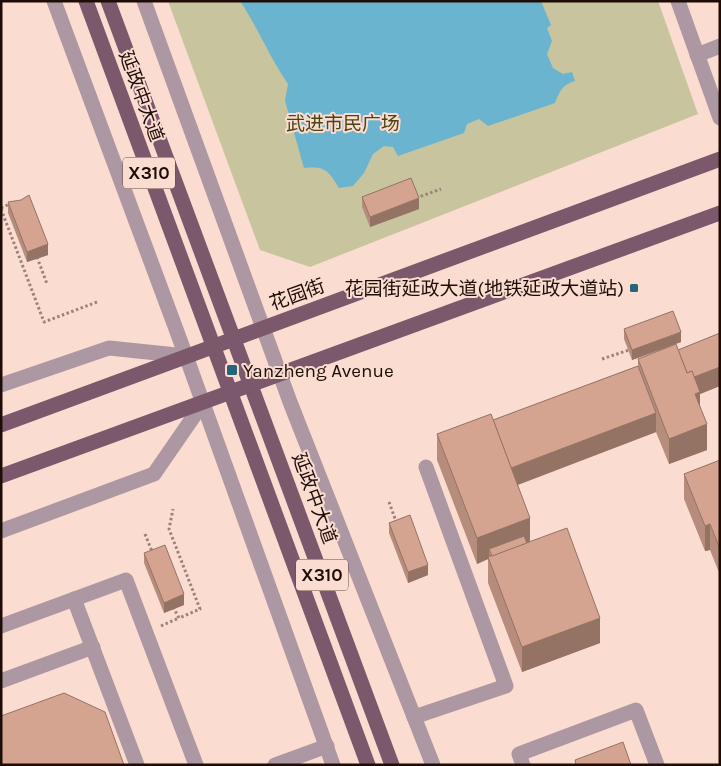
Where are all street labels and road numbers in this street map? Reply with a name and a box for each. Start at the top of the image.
street label: 延政中大道 [114,48,168,145]
road number: X310 [123,158,175,188]
street label: 花园街 [267,275,328,315]
street label: 延政中大道 [287,450,341,547]
road number: X310 [296,560,348,590]

